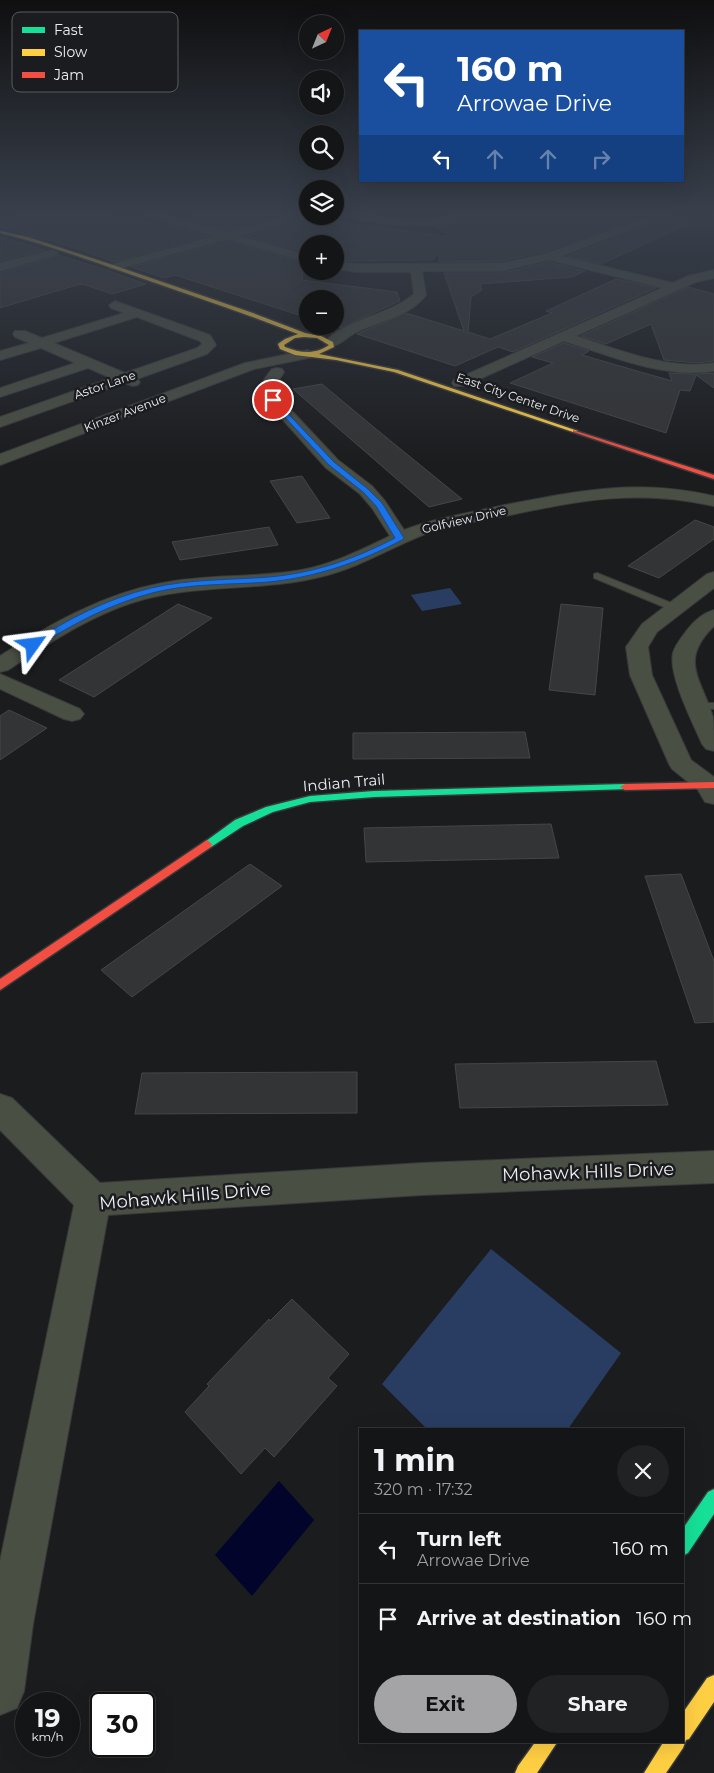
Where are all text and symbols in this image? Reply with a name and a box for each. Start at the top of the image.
legend [12,12,178,92]
north arrow [299,15,344,60]
map controls [299,15,344,335]
text: Fast [54,21,84,39]
text: Slow [54,43,88,61]
text: 160 m [457,47,563,90]
icon: left [374,50,439,115]
text: Jam [53,66,84,84]
button: sound [299,70,344,115]
text: Arrowae Drive [457,90,612,117]
button: search [299,125,344,170]
icon: left [428,145,456,173]
icon: ahead [481,145,509,173]
icon: ahead [534,145,562,173]
icon: right [587,145,615,173]
button: layers [299,180,344,225]
button: + [299,235,344,280]
button: − [299,290,344,335]
street label: Astor Lane [72,367,138,402]
street label: East City Center Drive [454,369,582,426]
pin [252,379,294,421]
icon: arrive [259,386,287,414]
street label: Kinzer Avenue [82,390,168,435]
street label: Golfview Drive [420,503,508,537]
position arrow [6,618,58,670]
street label: Indian Trail [302,769,386,796]
street label: Mohawk Hills Drive [502,1158,675,1186]
street label: Mohawk Hills Drive [98,1178,272,1214]
text: 1 min [374,1442,455,1479]
button: close [617,1445,669,1497]
text: 320 m · 17:32 [374,1480,472,1499]
text: Turn left [417,1528,502,1551]
icon: left [374,1535,402,1563]
text: 160 m [613,1537,669,1560]
text: Arrowae Drive [417,1551,530,1570]
icon: arrive [374,1605,402,1633]
text: Arrive at destination [417,1607,621,1630]
text: 160 m [636,1607,692,1630]
button: Exit [374,1675,517,1733]
button: Share [527,1675,669,1733]
speed limit sign: 30 [90,1692,155,1757]
text: 19 [35,1703,60,1733]
text: km/h [31,1729,64,1744]

